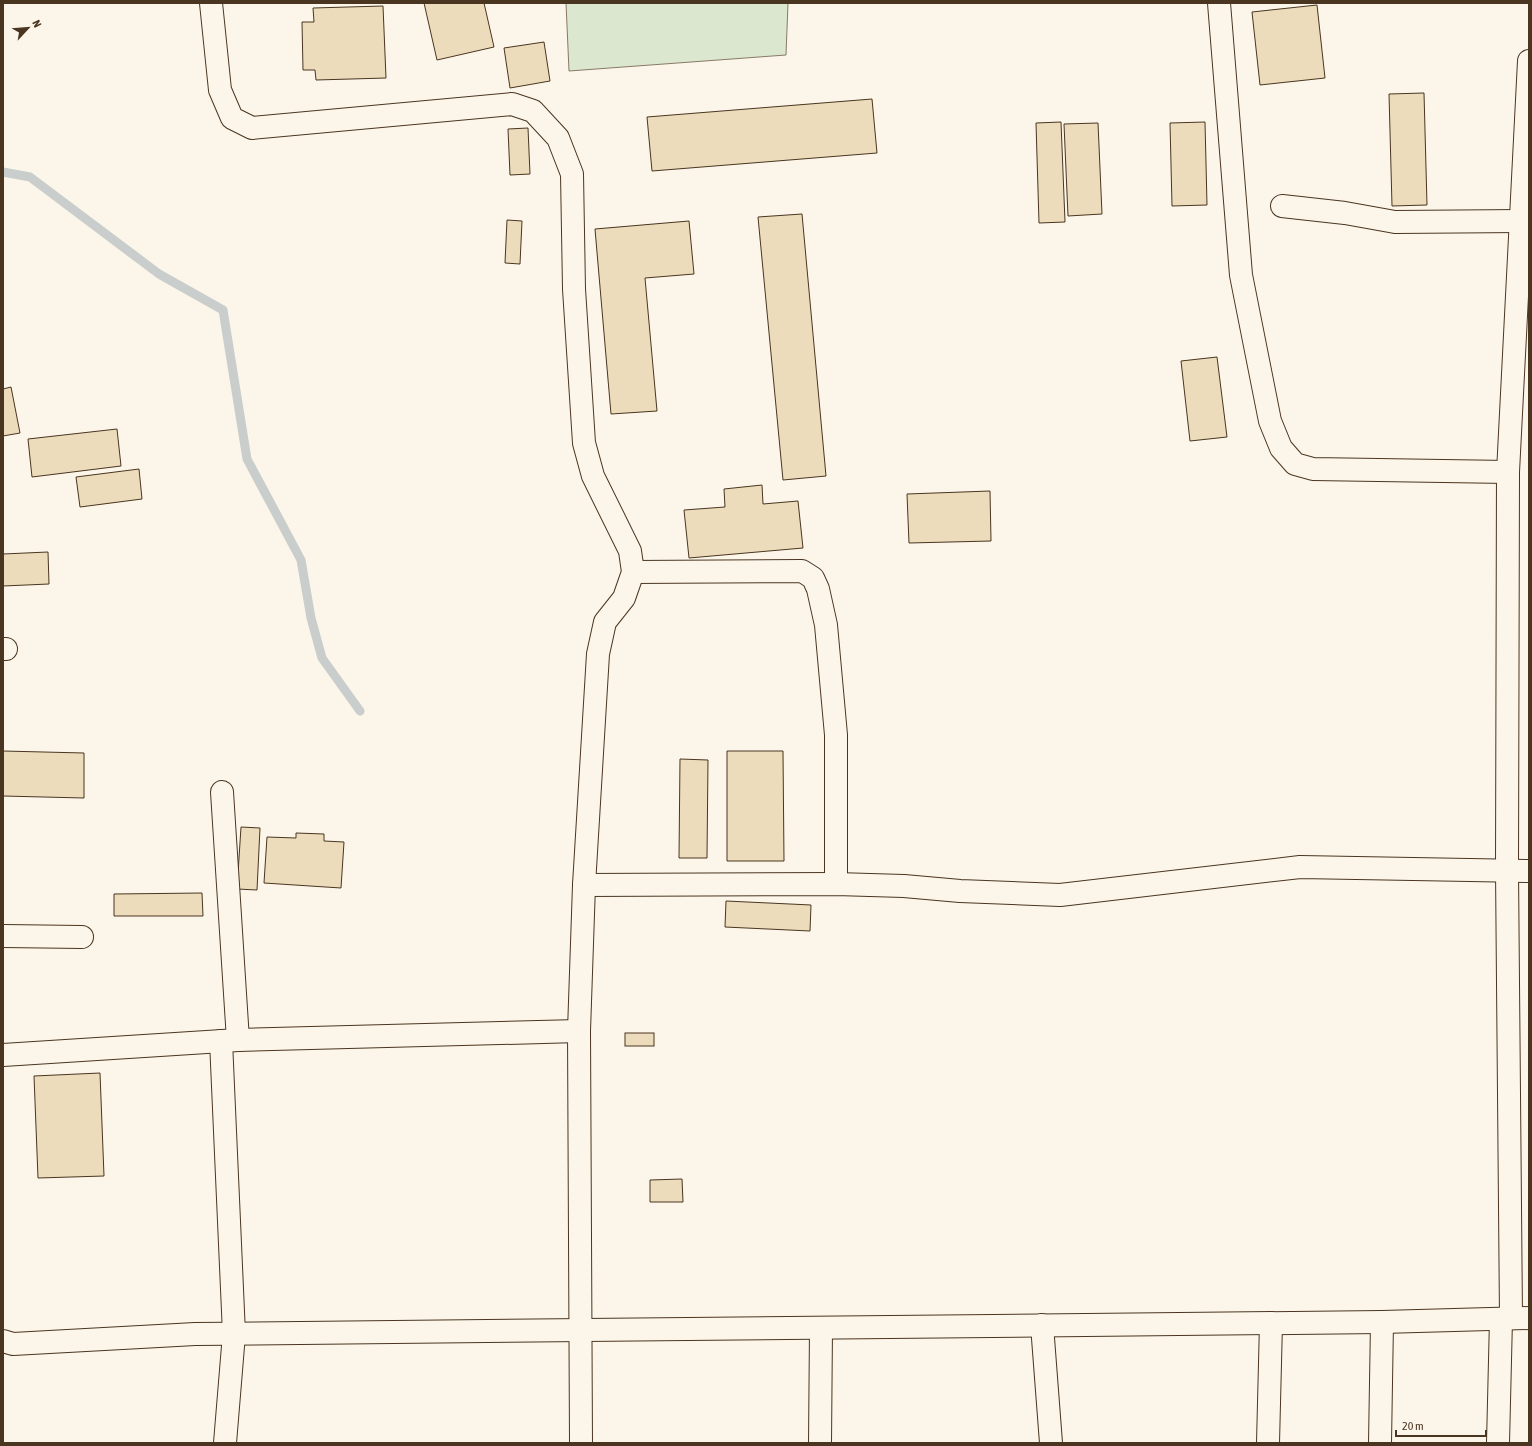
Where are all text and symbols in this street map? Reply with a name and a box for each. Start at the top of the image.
north arrow [8,8,48,48]
text: N [30,18,44,29]
scale bar [1396,1412,1486,1438]
text: 20 m [1402,1419,1424,1433]

